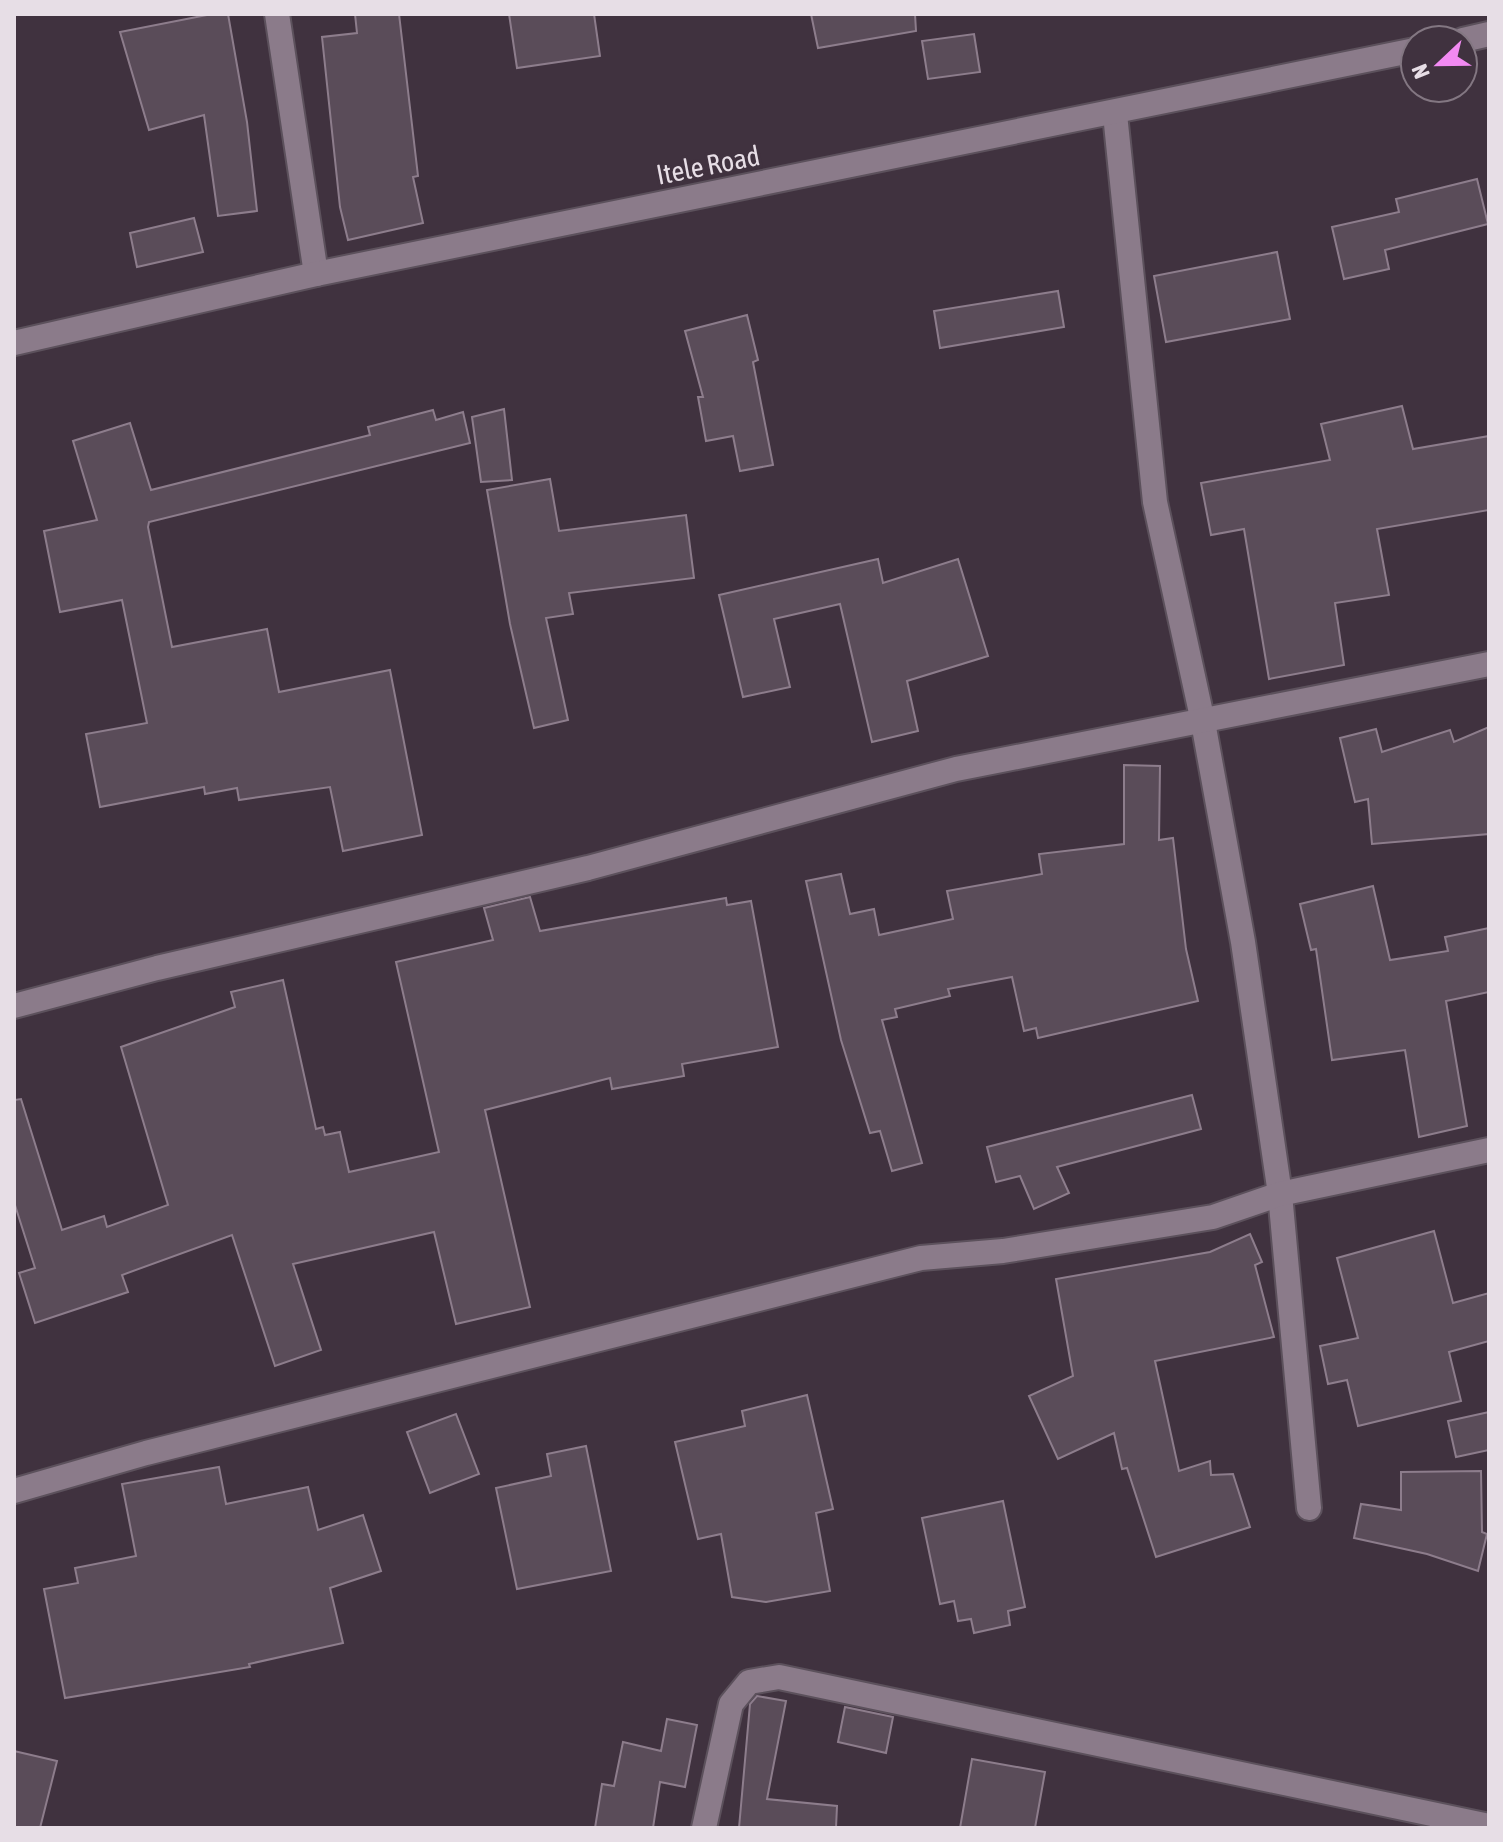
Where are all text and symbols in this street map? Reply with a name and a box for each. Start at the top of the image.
north arrow [1399,24,1479,104]
text: N [1406,61,1435,82]
street label: Itele Road [654,139,762,191]

